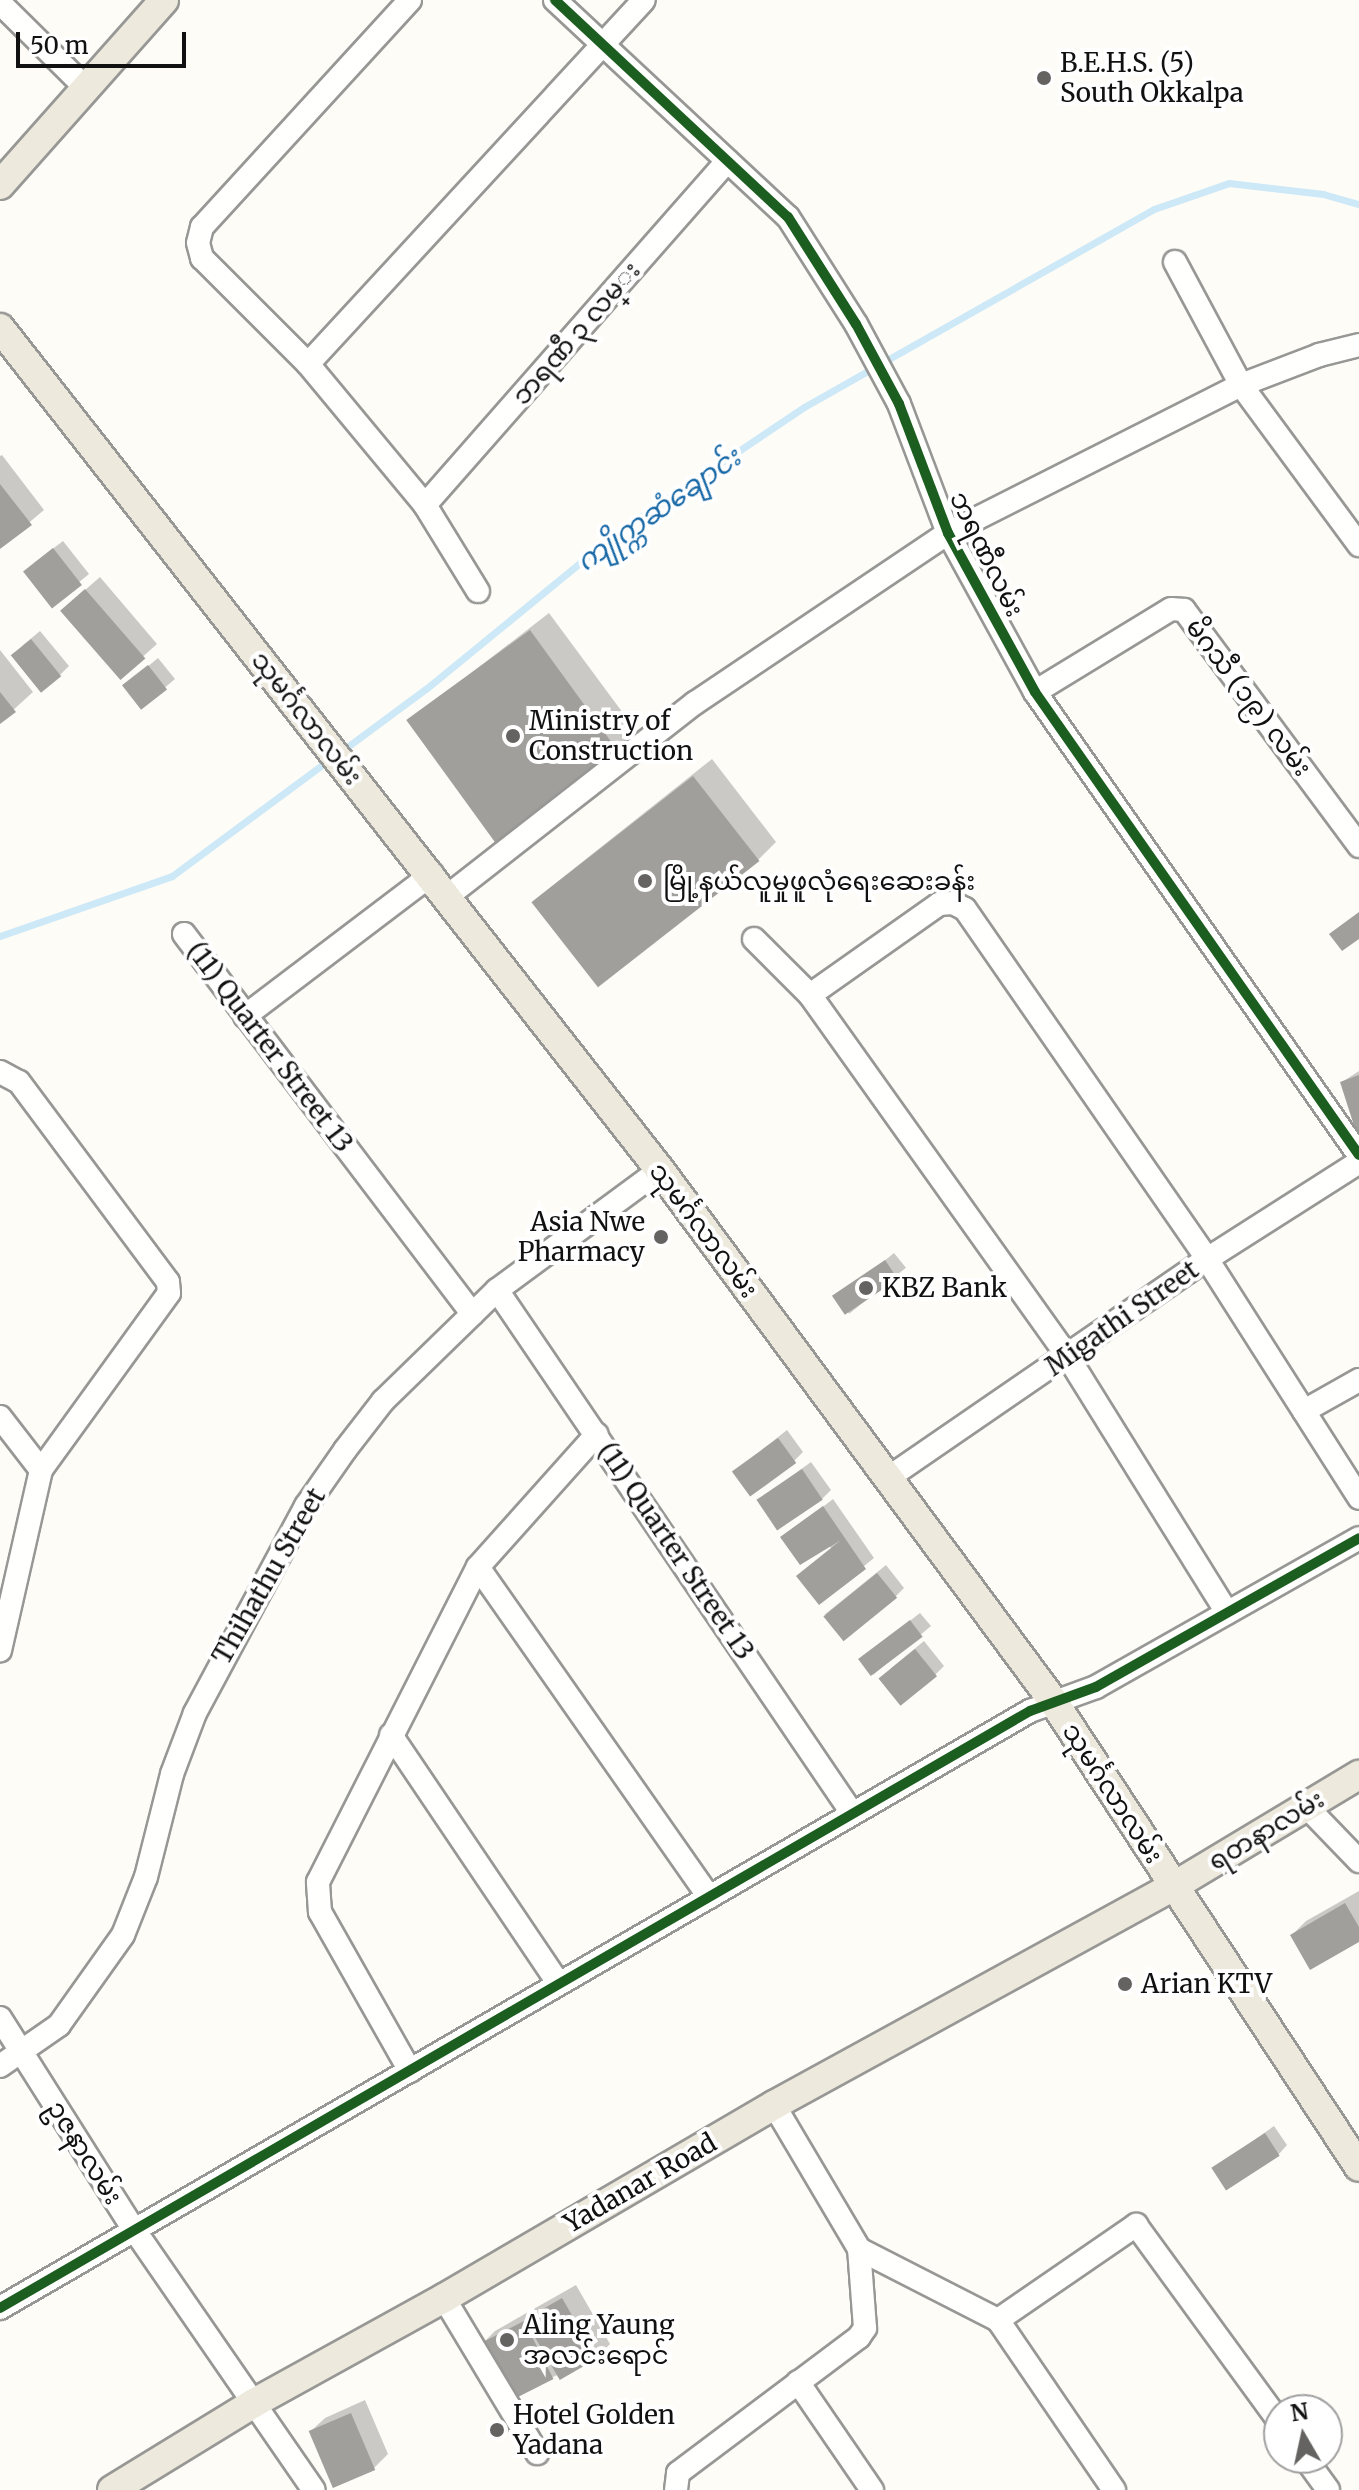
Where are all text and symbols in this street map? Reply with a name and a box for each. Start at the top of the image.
scale bar [20,16,190,66]
text: 50 m [30,30,89,61]
place label: B.E.H.S. (5) South Okkalpa [1060,47,1244,108]
marker: B.E.H.S. (5) South Okkalpa [1035,69,1053,87]
street label: ဘရဏီ ၃ လမ္း [505,255,647,411]
water label: ကျိုက္ကဆံချောင်း [569,440,747,578]
street label: ဘရဏီလမ်း [943,486,1031,622]
street label: မိဂသီ (၁၉) လမ်း [1179,612,1319,782]
street label: သုမင်္ဂလာလမ်း [245,645,369,791]
place label: Ministry of Construction [529,705,693,766]
marker: Ministry of Construction [504,727,522,745]
place label: မြို့နယ်လူမှုဖူလုံရေးဆေးခန်း [663,865,975,897]
marker: မြို့နယ်လူမှုဖူလုံရေးဆေးခန်း [634,870,656,892]
street label: (11) Quarter Street 13 [181,936,359,1158]
street label: သုမင်္ဂလာလမ်း [643,1156,765,1304]
place label: Asia Nwe Pharmacy [518,1206,645,1268]
marker: Asia Nwe Pharmacy [652,1228,670,1246]
street label: Migathi Street [1040,1254,1204,1382]
place label: KBZ Bank [882,1272,1007,1304]
marker: KBZ Bank [857,1279,875,1297]
street label: (11) Quarter Street 13 [592,1436,760,1666]
street label: Thihathu Street [206,1482,332,1670]
street label: သုမင်္ဂလာလမ်း [1056,1717,1170,1869]
street label: ရတနာလမ်း [1202,1783,1330,1877]
place label: Arian KTV [1141,1968,1272,2000]
marker: Arian KTV [1116,1975,1134,1993]
street label: ဥဇနာလမ်း [41,2094,129,2210]
street label: Yadanar Road [558,2127,722,2239]
place label: Aling Yaung အလင်းရောင် [523,2309,674,2370]
marker: Aling Yaung အလင်းရောင် [498,2331,516,2349]
north arrow [1263,2394,1343,2474]
text: N [1289,2397,1310,2427]
place label: Hotel Golden Yadana [513,2399,675,2460]
marker: Hotel Golden Yadana [488,2421,506,2439]

